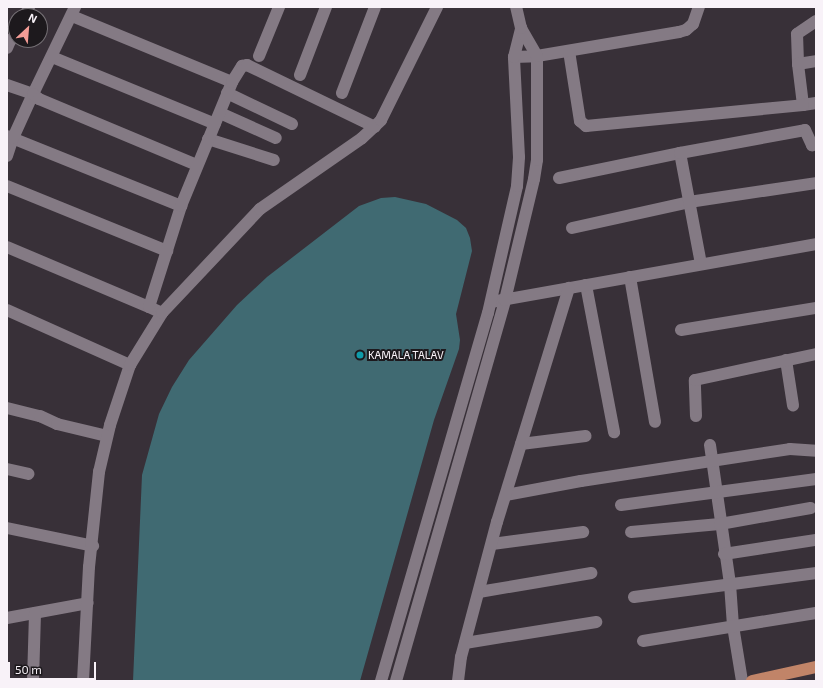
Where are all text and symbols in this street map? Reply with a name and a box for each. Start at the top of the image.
north arrow [8,8,48,48]
text: N [27,10,39,25]
place label: KAMALA TALAV [368,348,444,362]
marker: KAMALA TALAV [355,350,365,360]
scale bar [10,654,98,680]
text: 50 m [15,662,42,676]

